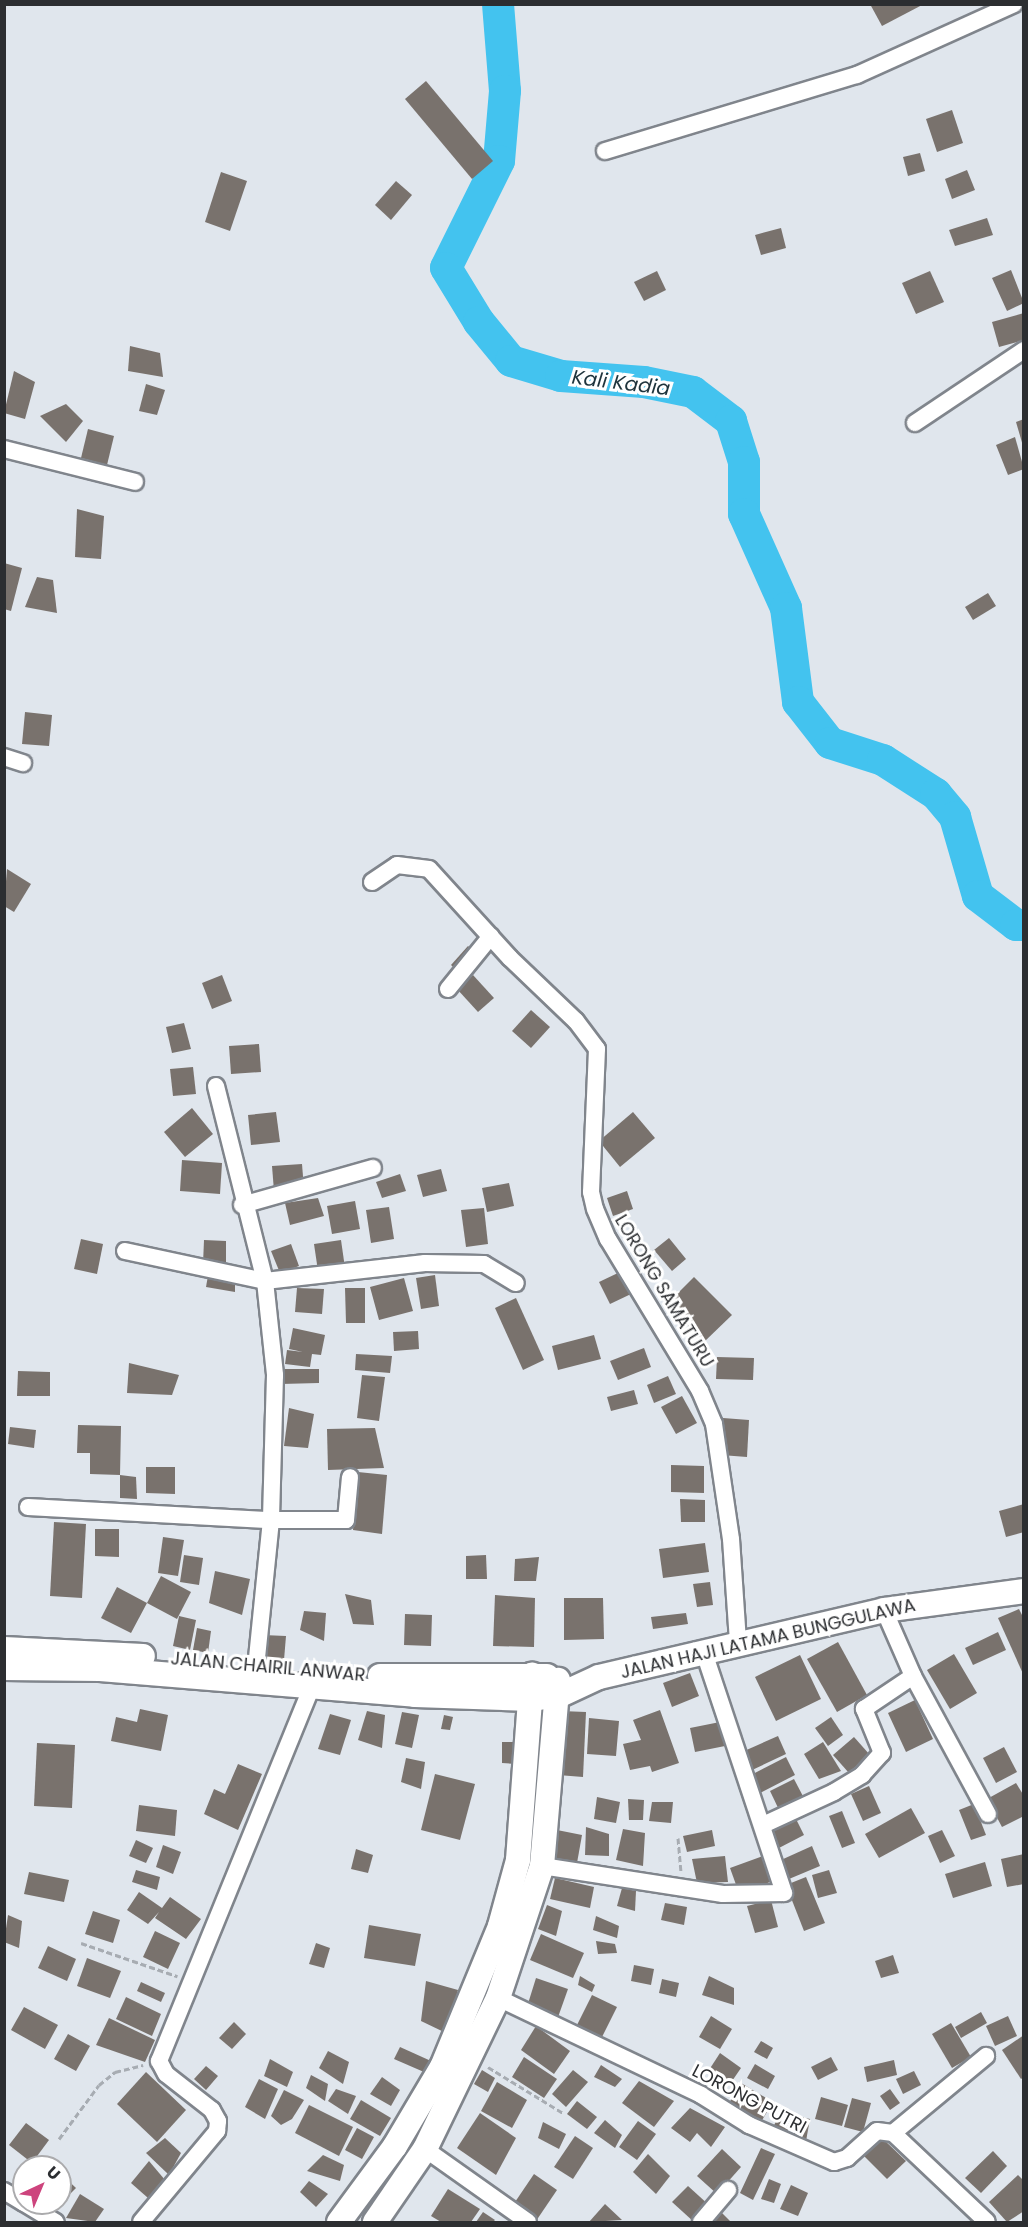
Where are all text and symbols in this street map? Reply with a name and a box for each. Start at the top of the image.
water label: Kali Kadia [571,365,671,401]
street label: LORONG SAMATURU [610,1211,718,1371]
street label: JALAN HAJI LATAMA BUNGGULAWA [618,1594,918,1684]
street label: JALAN CHAIRIL ANWAR [170,1648,366,1686]
street label: LORONG PUTRI [688,2060,810,2138]
north arrow [12,2155,72,2215]
text: U [41,2161,66,2185]

